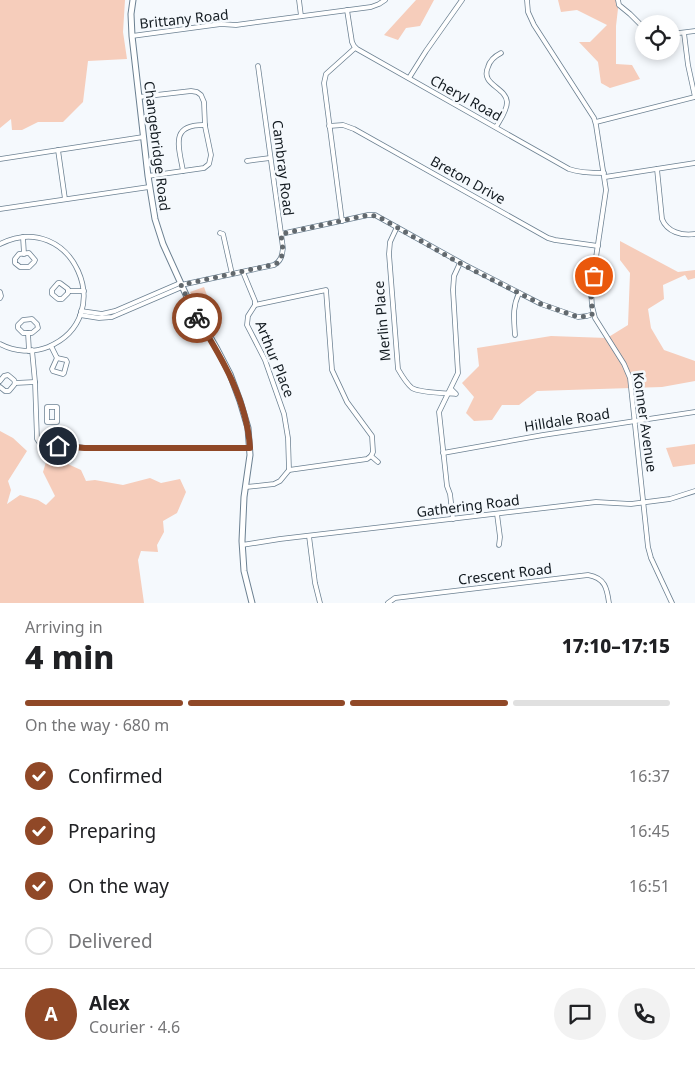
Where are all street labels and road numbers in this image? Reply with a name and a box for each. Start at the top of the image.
street label: Brittany Road [138,4,229,33]
street label: Cheryl Road [427,70,505,125]
street label: Changebridge Road [140,80,175,212]
street label: Cambray Road [268,119,299,217]
street label: Breton Drive [427,151,509,208]
street label: Merlin Place [369,280,394,362]
street label: Arthur Place [251,318,299,400]
street label: Konner Avenue [629,371,662,473]
street label: Hilldale Road [523,403,611,436]
street label: Gathering Road [415,490,521,521]
street label: Crescent Road [457,558,553,589]

